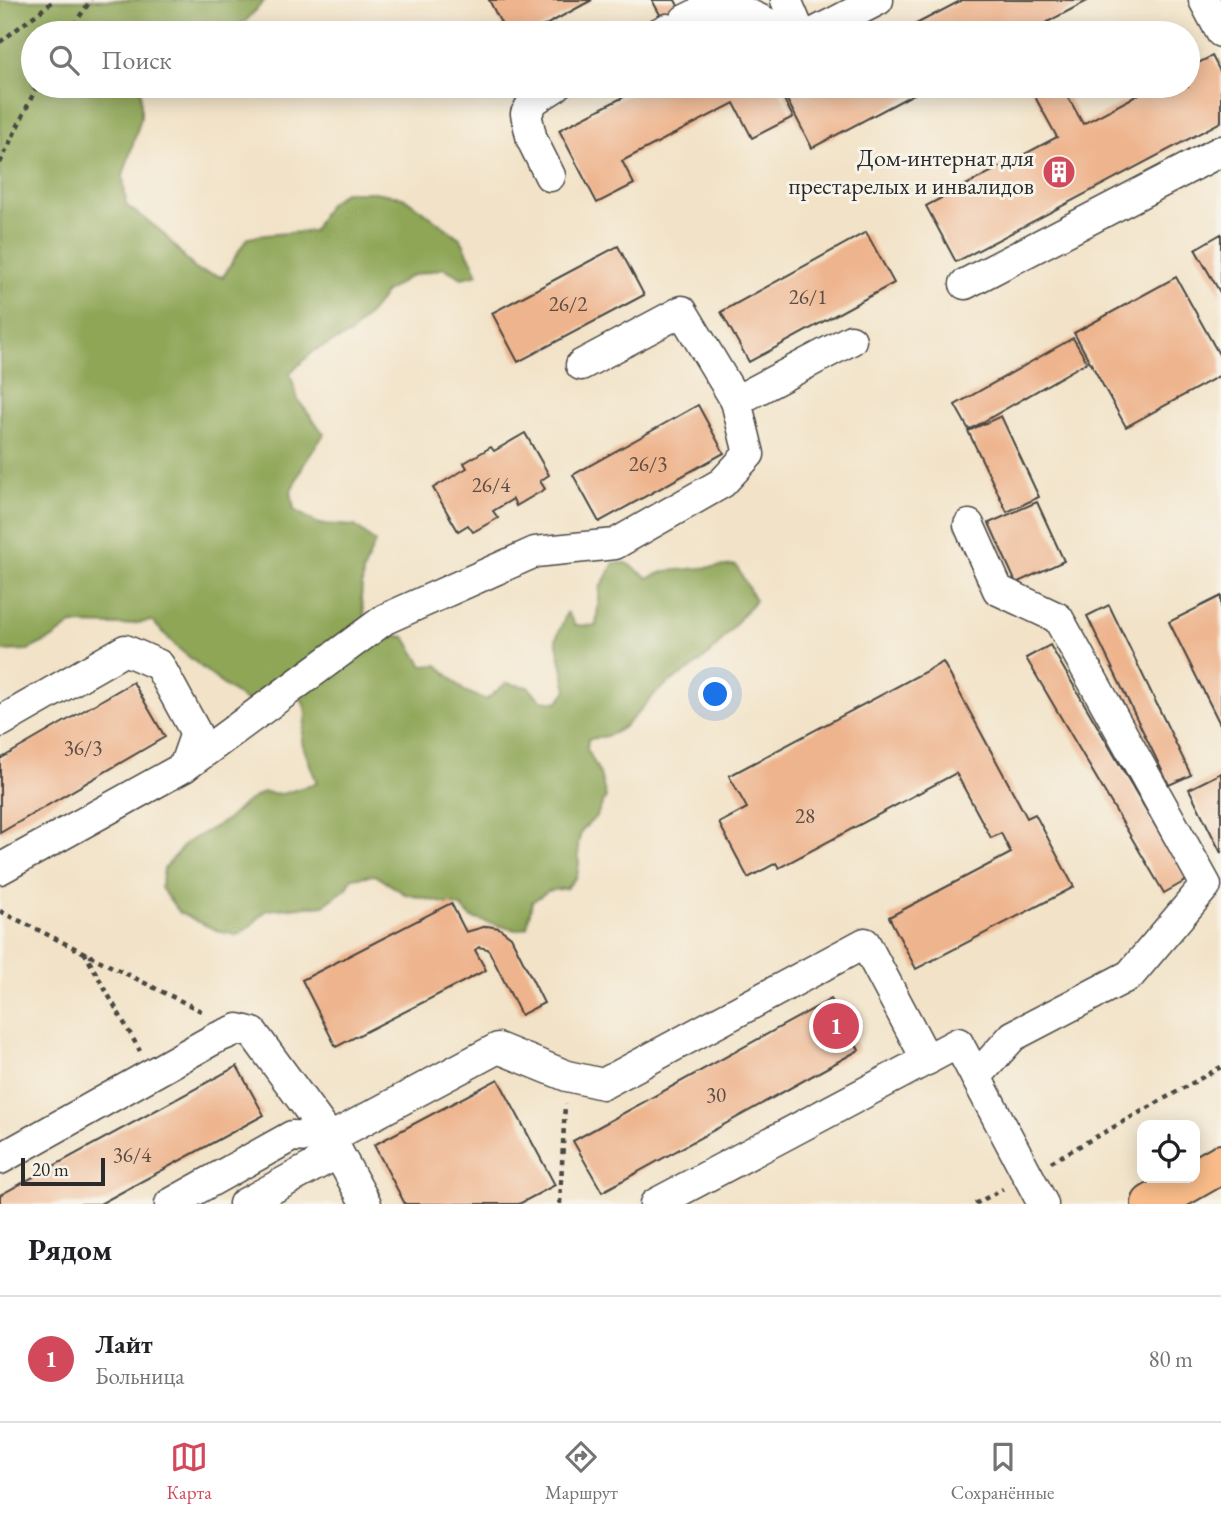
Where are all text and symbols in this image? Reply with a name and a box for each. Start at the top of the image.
search box [21,21,1200,98]
icon: search [45,41,83,79]
text: Поиск [101,43,172,77]
place label: Дом-интернат для престарелых и инвалидов [788,142,1034,201]
building icon: Дом-интернат для престарелых и инвалидов [1040,153,1078,191]
house number: 26/1 [789,283,827,310]
house number: 26/2 [549,290,587,317]
house number: 26/3 [629,450,667,477]
house number: 26/4 [472,471,511,498]
your location [698,677,732,711]
house number: 36/3 [64,734,102,761]
house number: 28 [795,802,815,829]
pin: 1 [813,1000,859,1052]
house number: 30 [706,1081,726,1108]
map controls [1137,1120,1200,1183]
button: locate [1137,1120,1200,1183]
house number: 36/4 [113,1141,152,1168]
scale bar [21,1155,105,1187]
text: 20 m [32,1157,69,1182]
text: Рядом [28,1230,112,1269]
text: Лайт [95,1327,153,1361]
text: 1 [45,1344,57,1374]
text: 80 m [1148,1344,1193,1374]
text: Больница [95,1361,184,1391]
tab: Карта [167,1438,212,1505]
tab: Маршрут [545,1438,618,1505]
tab: Сохранённые [951,1438,1054,1505]

